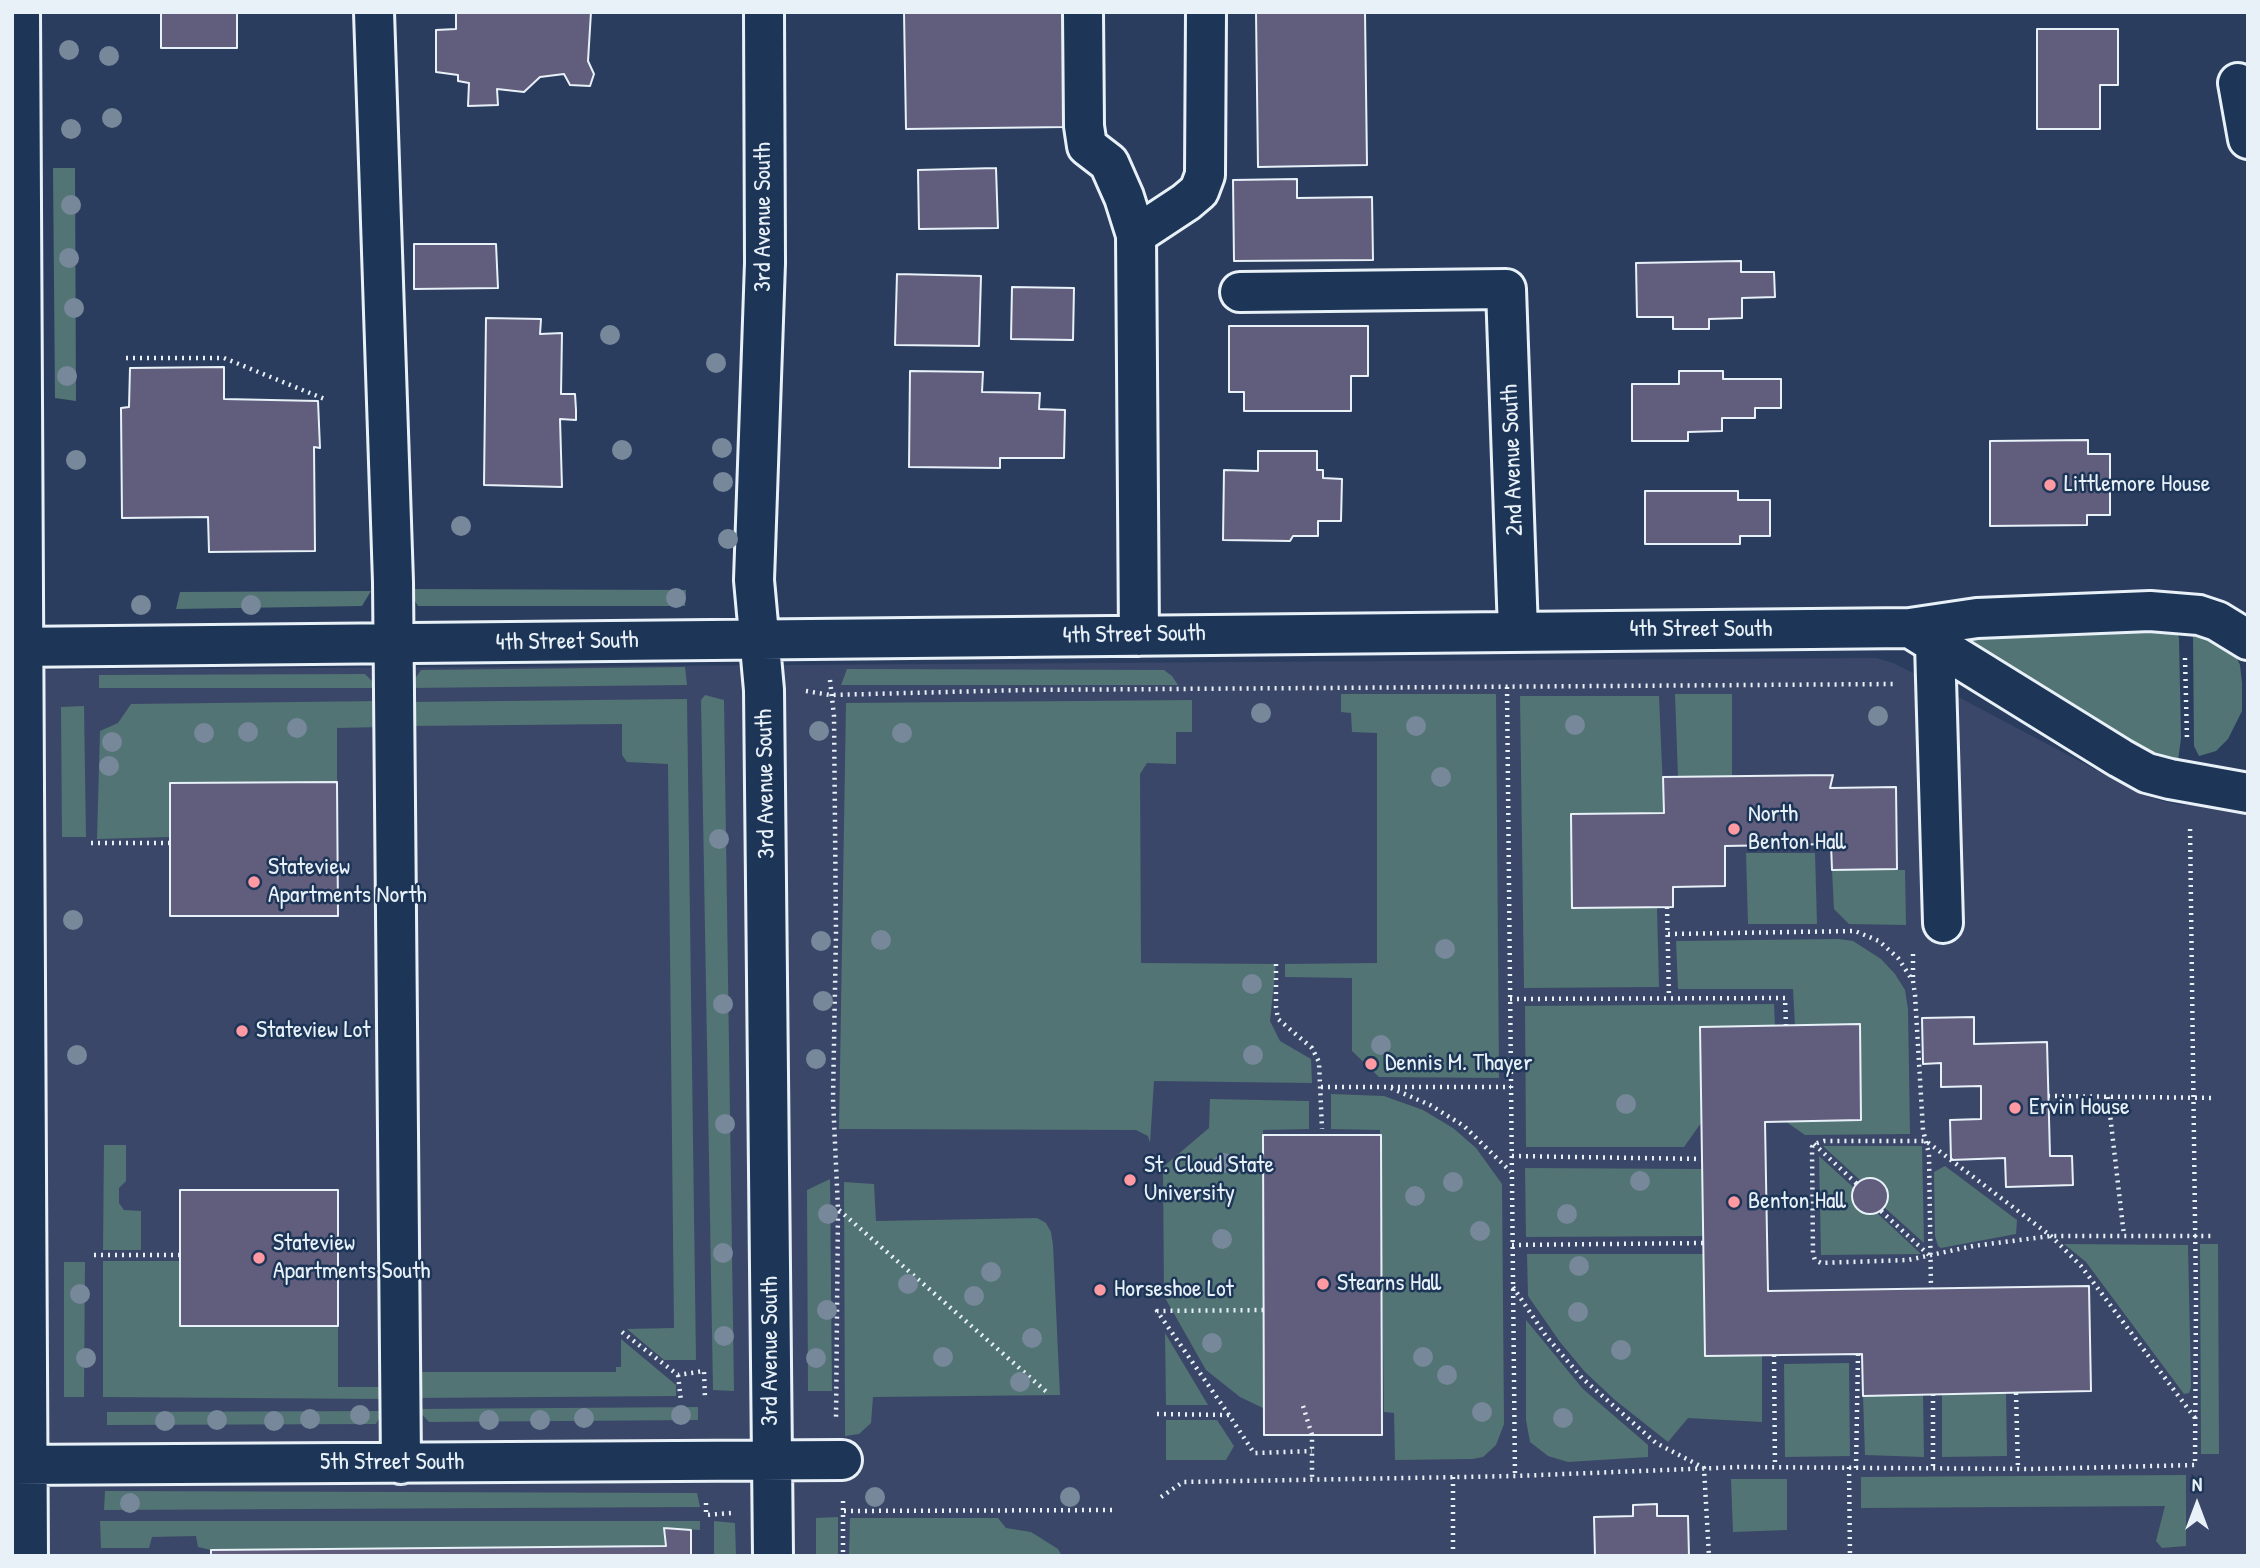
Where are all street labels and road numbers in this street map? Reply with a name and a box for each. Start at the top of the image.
street label: 3rd Avenue South [750,142,778,292]
street label: 2nd Avenue South [1496,384,1530,536]
street label: 4th Street South [1630,616,1772,644]
street label: 4th Street South [1062,619,1206,651]
street label: 4th Street South [495,626,639,658]
street label: 3rd Avenue South [750,709,782,859]
street label: 3rd Avenue South [757,1276,785,1426]
street label: 5th Street South [320,1449,464,1477]

